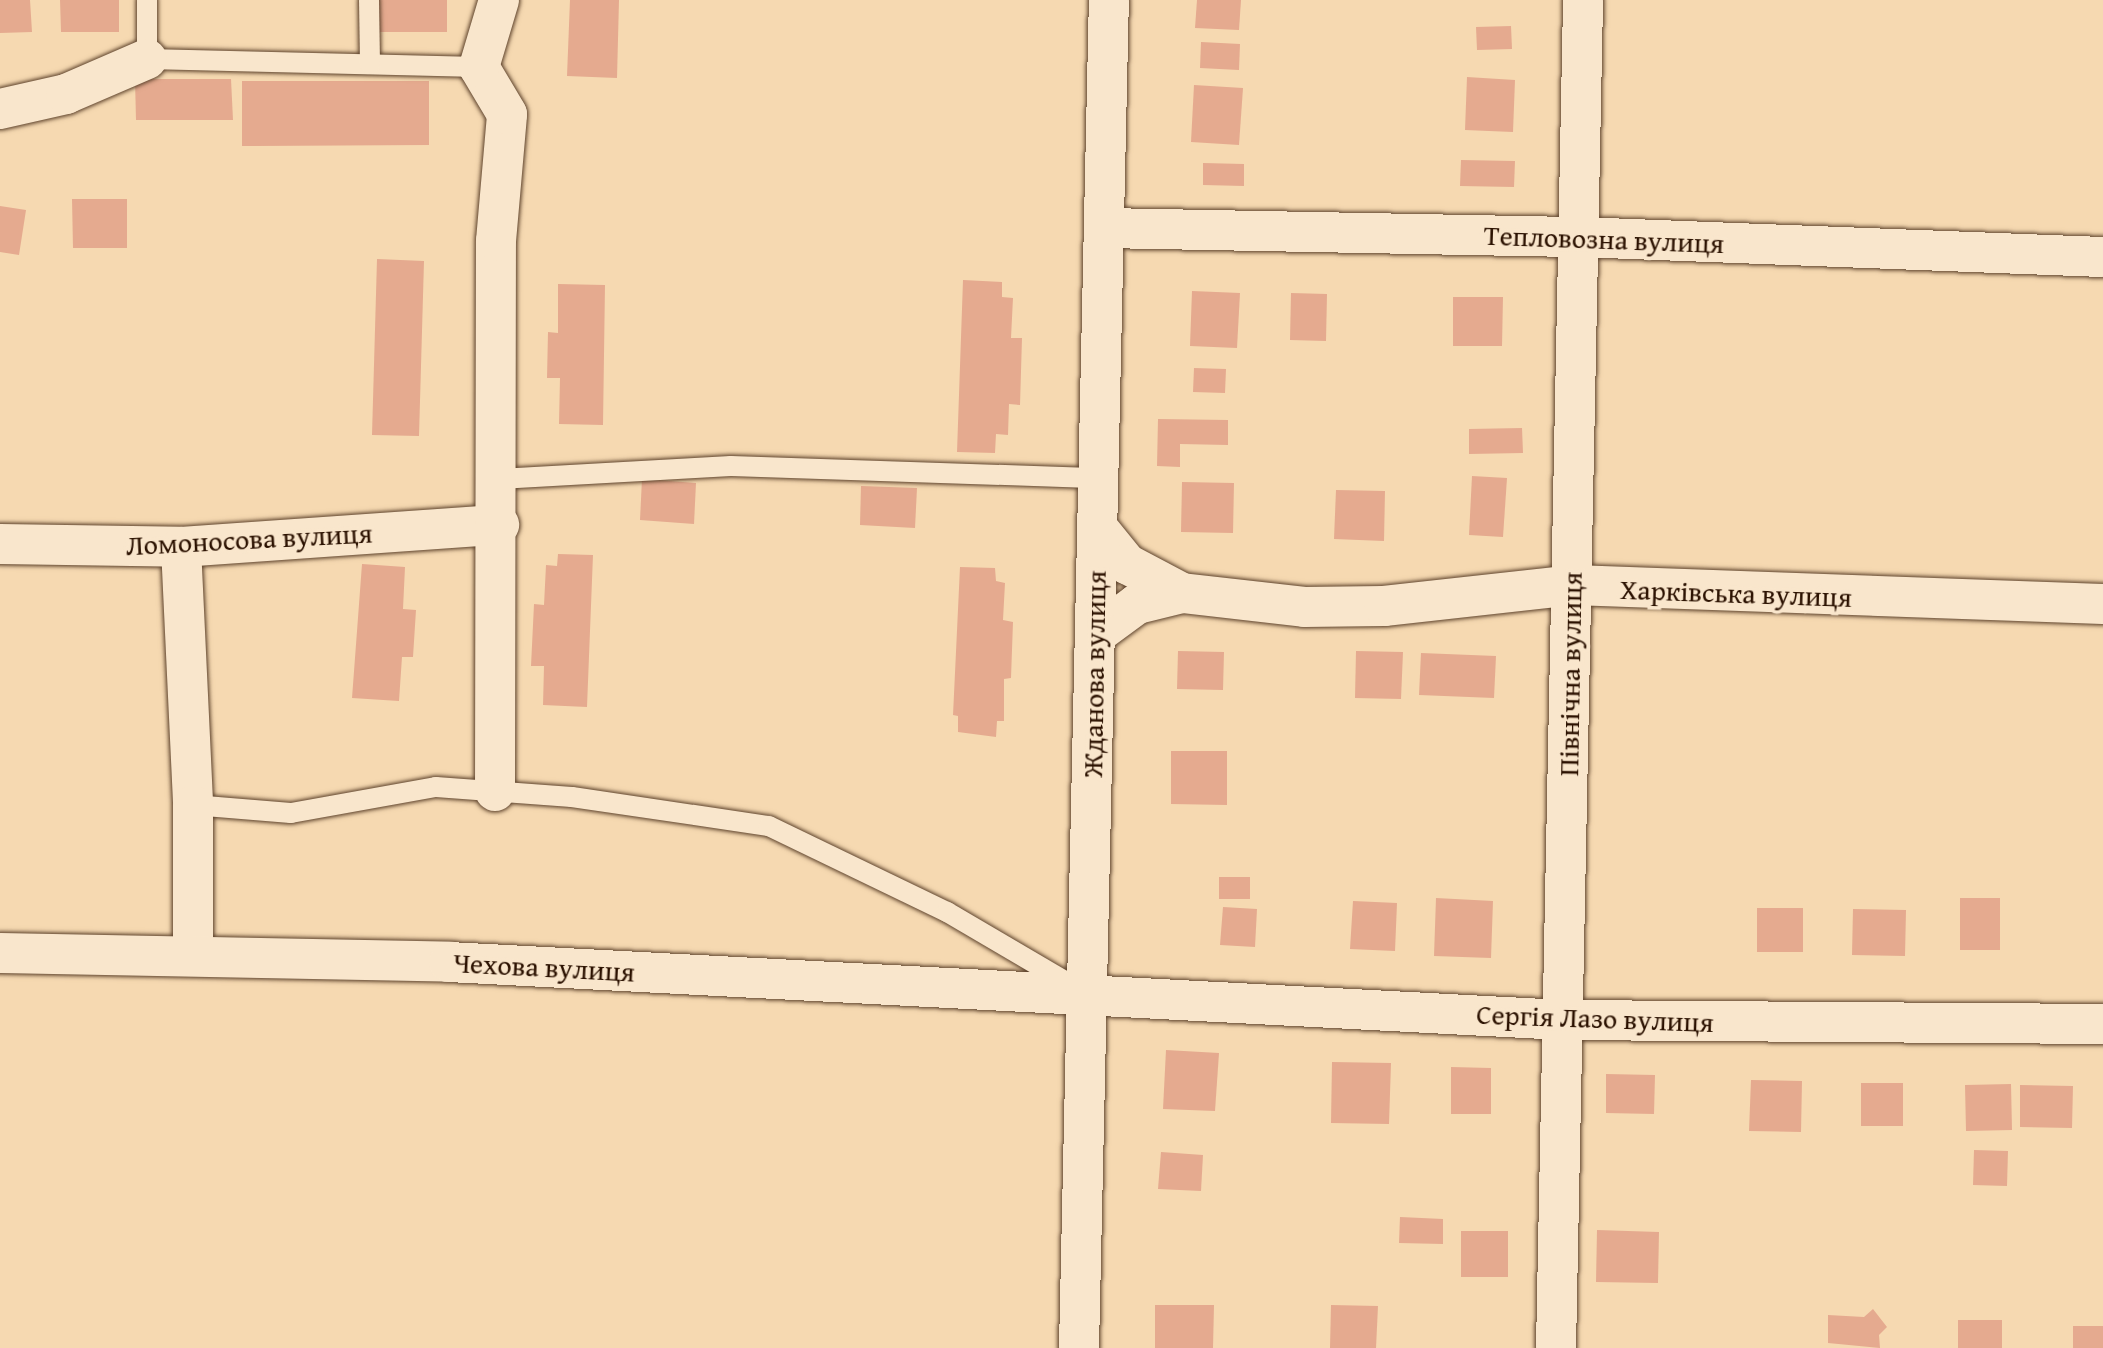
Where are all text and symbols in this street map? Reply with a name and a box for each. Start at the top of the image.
street label: Тепловозна вулиця [1483,218,1725,260]
street label: Ломоносова вулиця [125,516,373,562]
street label: Жданова вулиця [1075,570,1113,778]
street label: Північна вулиця [1551,571,1589,777]
street label: Харківська вулиця [1620,572,1852,614]
street label: Чехова вулиця [452,945,636,989]
street label: Сергія Лазо вулиця [1476,997,1714,1039]

